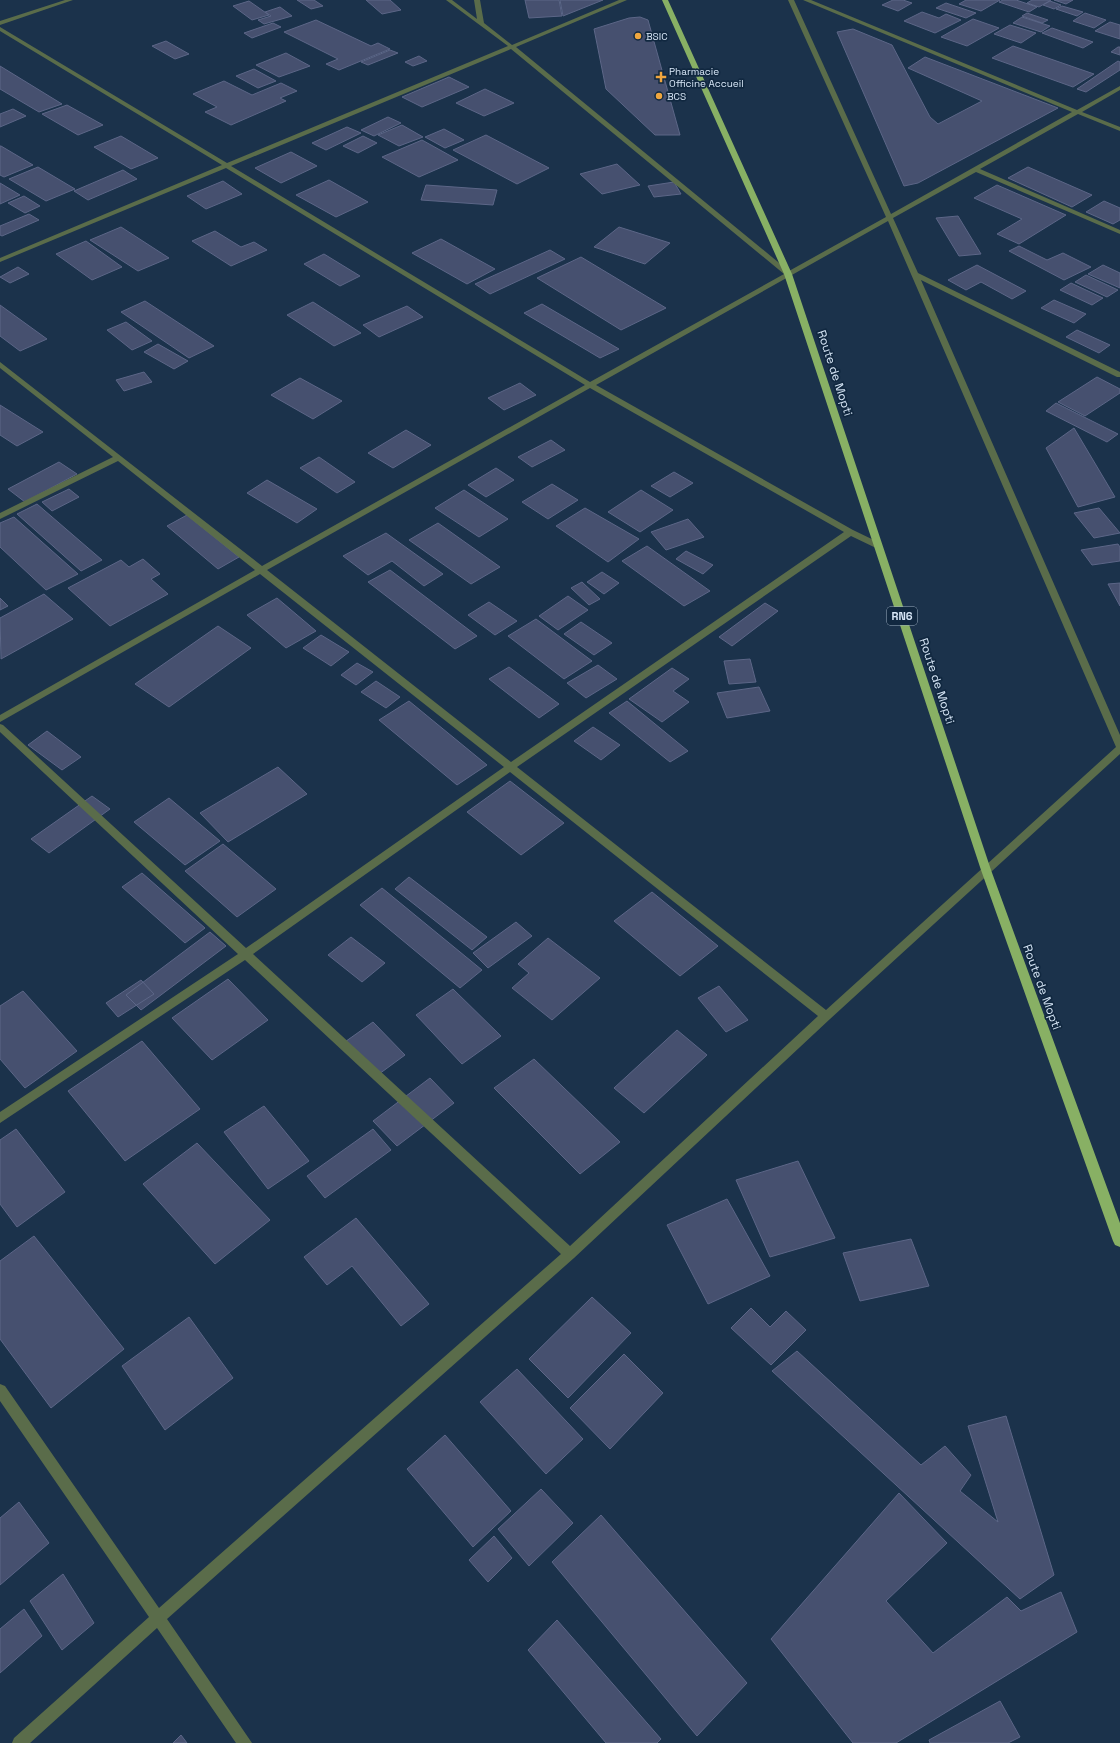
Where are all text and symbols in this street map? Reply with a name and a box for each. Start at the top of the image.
place label: BSIC [646,30,668,43]
marker: BSIC [633,31,643,41]
place label: Pharmacie Officine Accueil [669,65,744,90]
marker: Pharmacie Officine Accueil [656,72,666,82]
place label: BCS [667,90,686,103]
marker: BCS [654,91,664,101]
street label: Route de Mopti [814,328,856,418]
road number: RN6 [887,607,917,625]
street label: Route de Mopti [916,636,958,726]
street label: Route de Mopti [1019,942,1065,1032]

